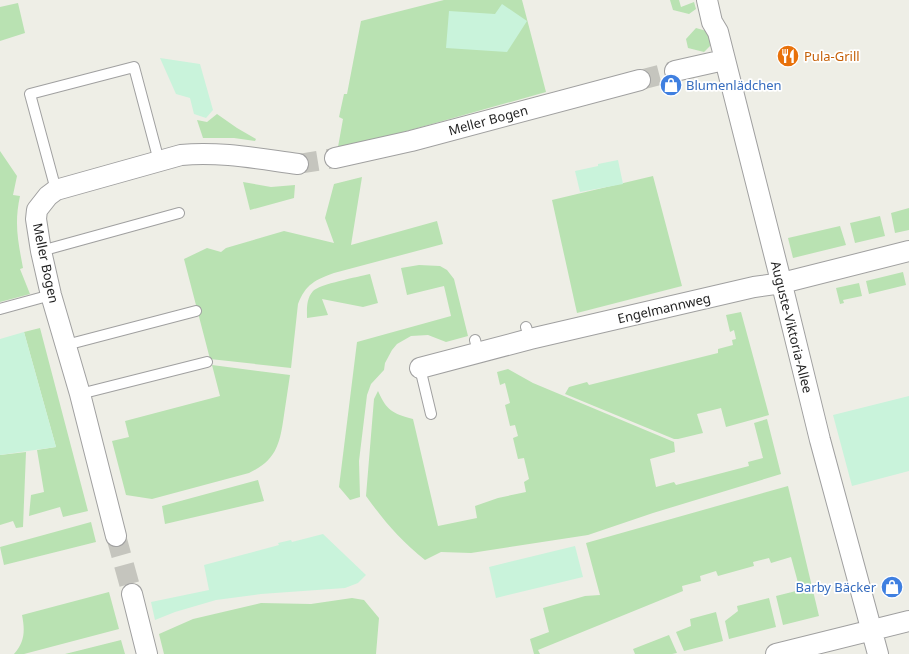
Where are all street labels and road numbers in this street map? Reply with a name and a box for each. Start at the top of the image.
street label: Meller Bogen [446,101,530,139]
street label: Meller Bogen [29,221,63,305]
street label: Auguste-Viktoria-Allee [767,259,817,395]
street label: Engelmannweg [616,289,712,327]

